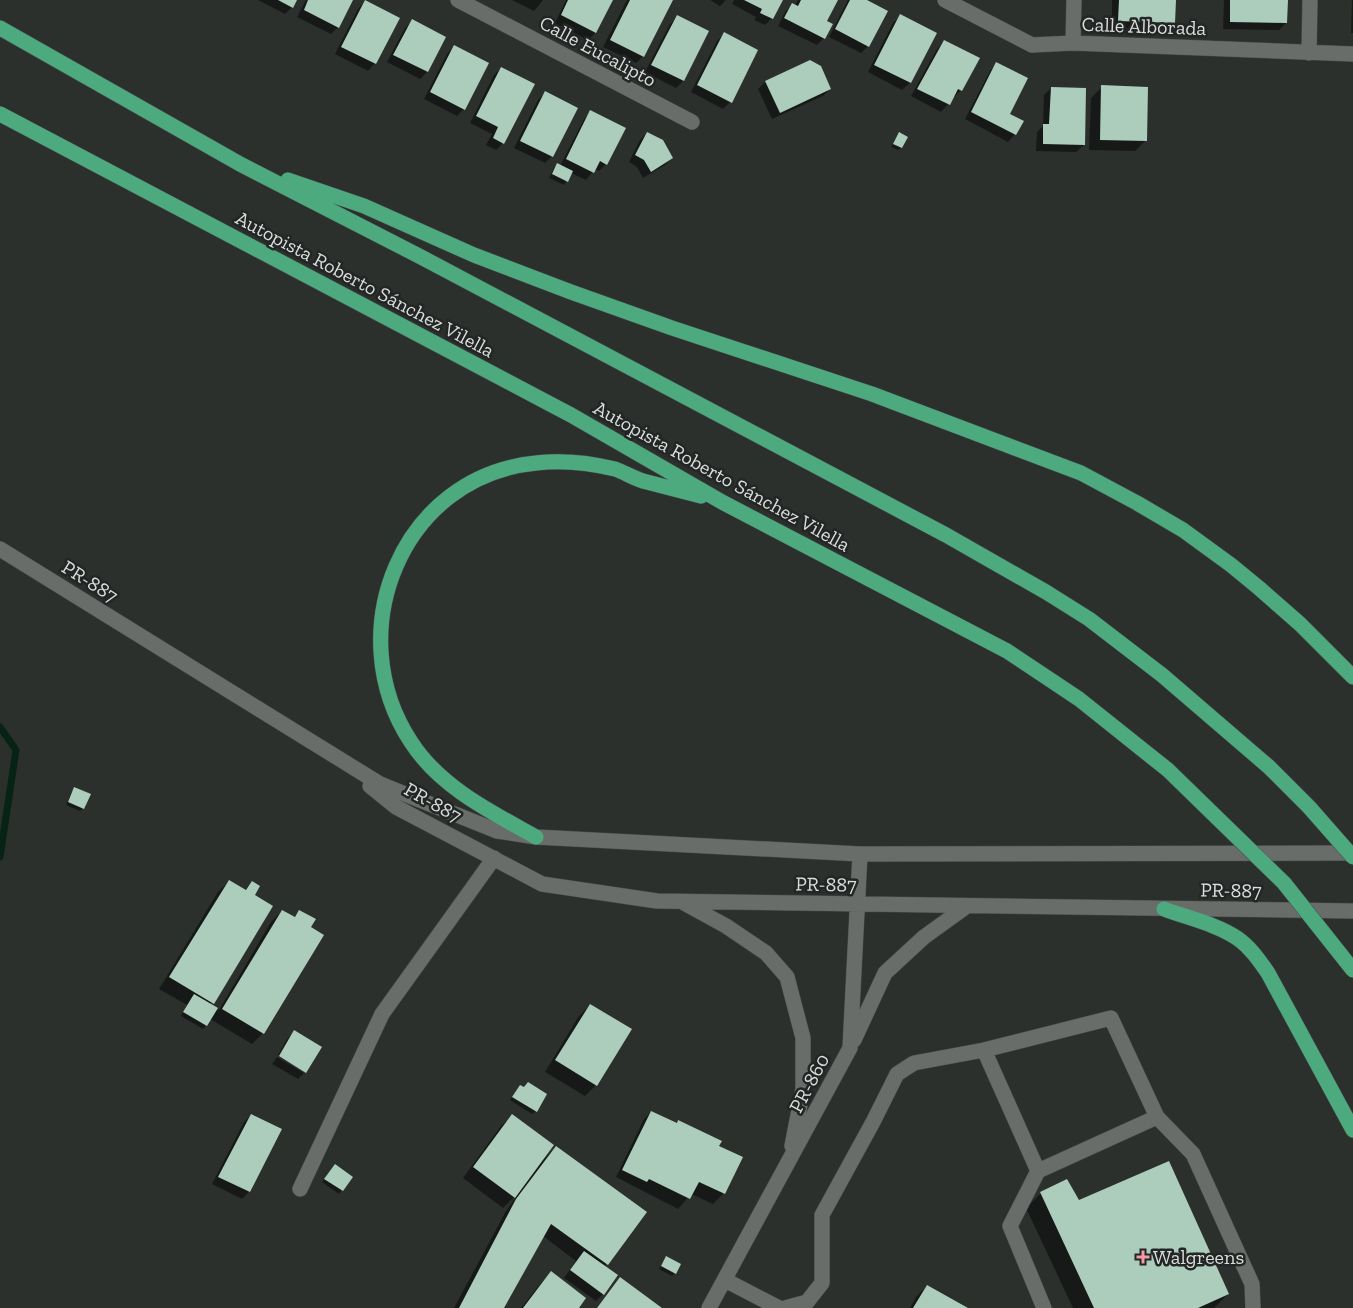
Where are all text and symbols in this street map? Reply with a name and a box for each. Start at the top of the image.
street label: Calle Eucalipto [536,10,660,92]
street label: Calle Alborada [1081,12,1207,40]
street label: Autopista Roberto Sánchez Vilella [232,205,499,363]
street label: Autopista Roberto Sánchez Vilella [590,395,855,557]
street label: PR-887 [58,555,123,608]
street label: PR-887 [400,777,466,828]
street label: PR-887 [795,871,857,897]
street label: PR-887 [1200,877,1262,903]
street label: PR-860 [784,1049,834,1117]
place label: Walgreens [1153,1245,1244,1269]
marker: Walgreens [1137,1251,1149,1263]

